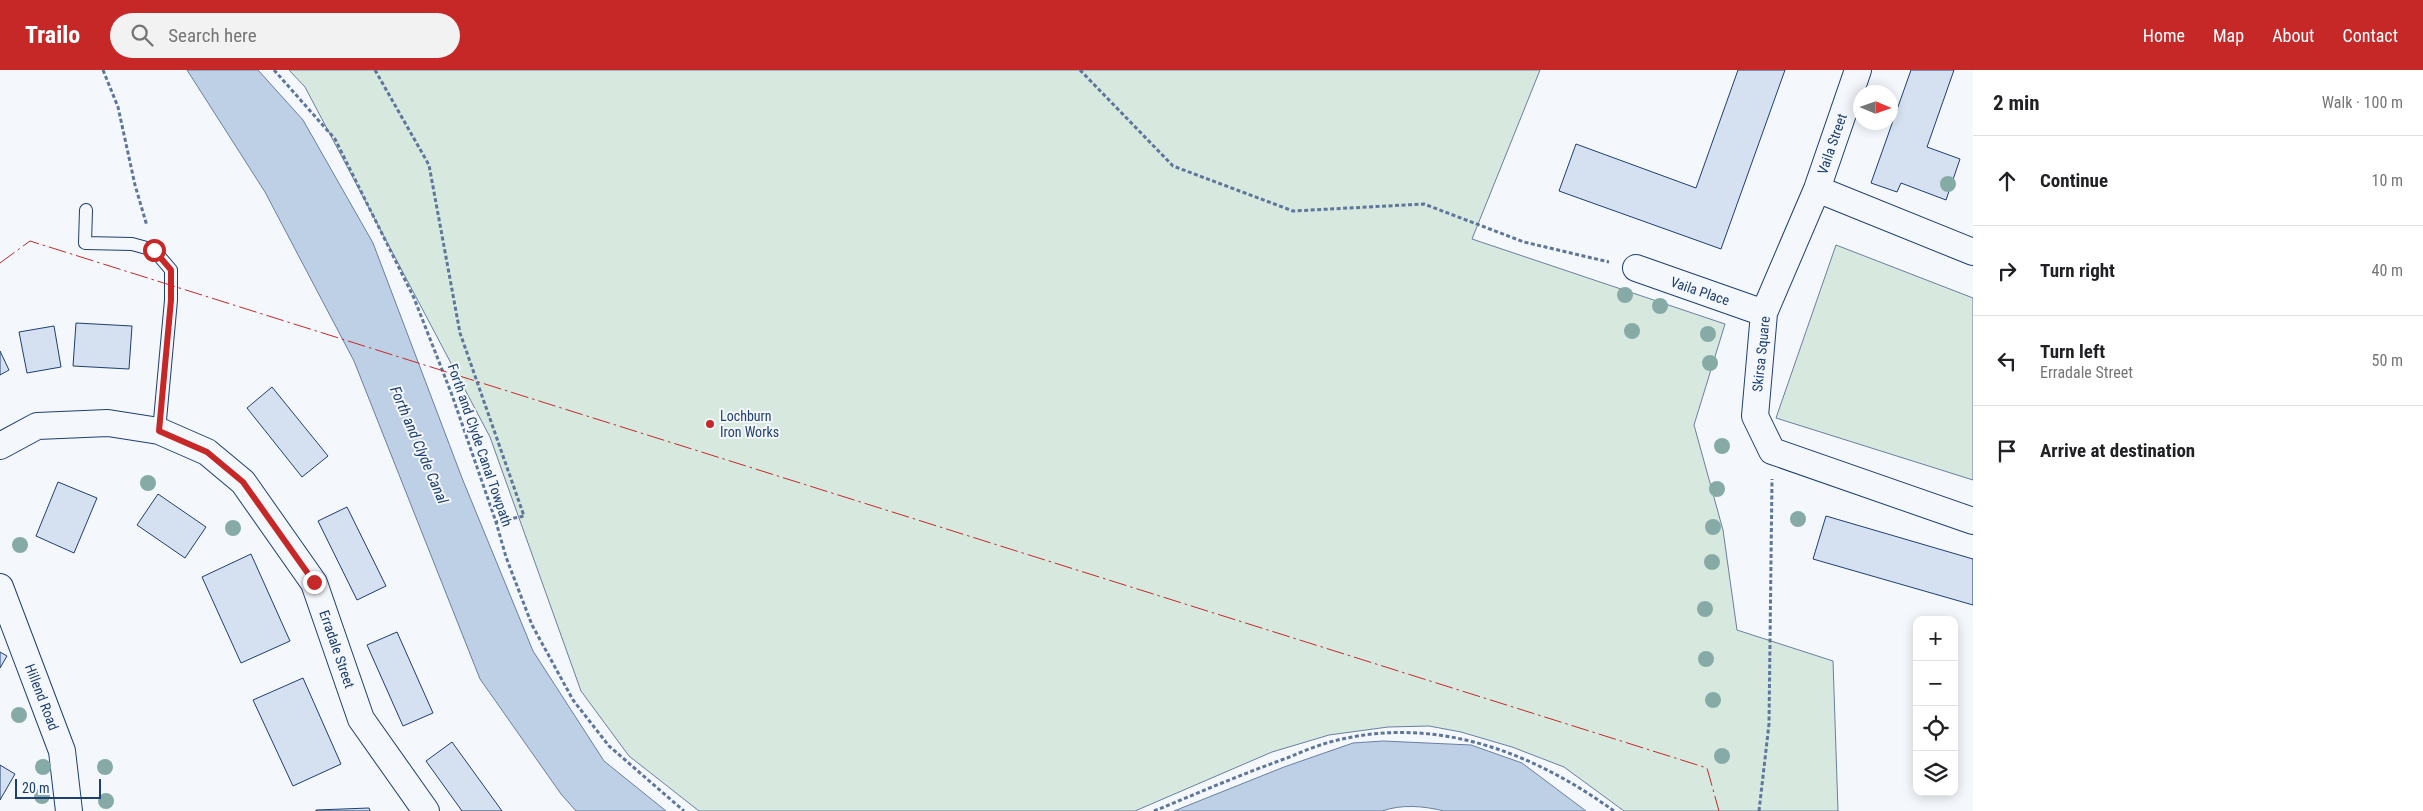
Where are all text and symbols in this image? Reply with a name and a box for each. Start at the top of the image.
search box [110,13,460,58]
text: Trailo [25,21,80,49]
icon: search [128,21,156,49]
text: Search here [168,24,257,47]
text: Home [2143,25,2185,46]
text: Map [2213,25,2244,46]
text: About [2272,25,2314,46]
text: Contact [2342,25,2398,46]
north arrow [1853,85,1898,130]
text: 2 min [1993,91,2040,115]
text: Walk · 100 m [2322,93,2403,112]
street label: Vaila Street [1814,111,1850,177]
icon: ahead [1993,167,2021,195]
text: Continue [2040,169,2108,192]
text: 10 m [2371,171,2403,190]
route start [143,239,166,262]
icon: right [1993,257,2021,285]
text: Turn right [2040,259,2115,282]
text: 40 m [2371,261,2403,280]
street label: Vaila Place [1668,273,1732,309]
street label: Skirsa Square [1749,315,1773,393]
text: Turn left [2040,340,2105,363]
icon: left [1993,347,2021,375]
text: 50 m [2371,351,2403,370]
street label: Forth and Clyde Canal Towpath [445,361,515,529]
text: Erradale Street [2040,363,2133,382]
water label: Forth and Clyde Canal [386,384,452,507]
place label: Lochburn Iron Works [720,408,779,440]
marker: Lochburn Iron Works [704,418,716,430]
icon: arrive [1993,437,2021,465]
text: Arrive at destination [2040,439,2195,462]
route end [303,571,326,594]
street label: Erradale Street [316,608,358,690]
map controls [1913,616,1958,796]
button: + [1913,616,1958,661]
street label: Hillend Road [22,661,62,733]
button: − [1913,661,1958,706]
button: locate [1913,706,1958,751]
button: layers [1913,751,1958,796]
scale bar [15,776,101,799]
text: 20 m [22,780,50,796]

